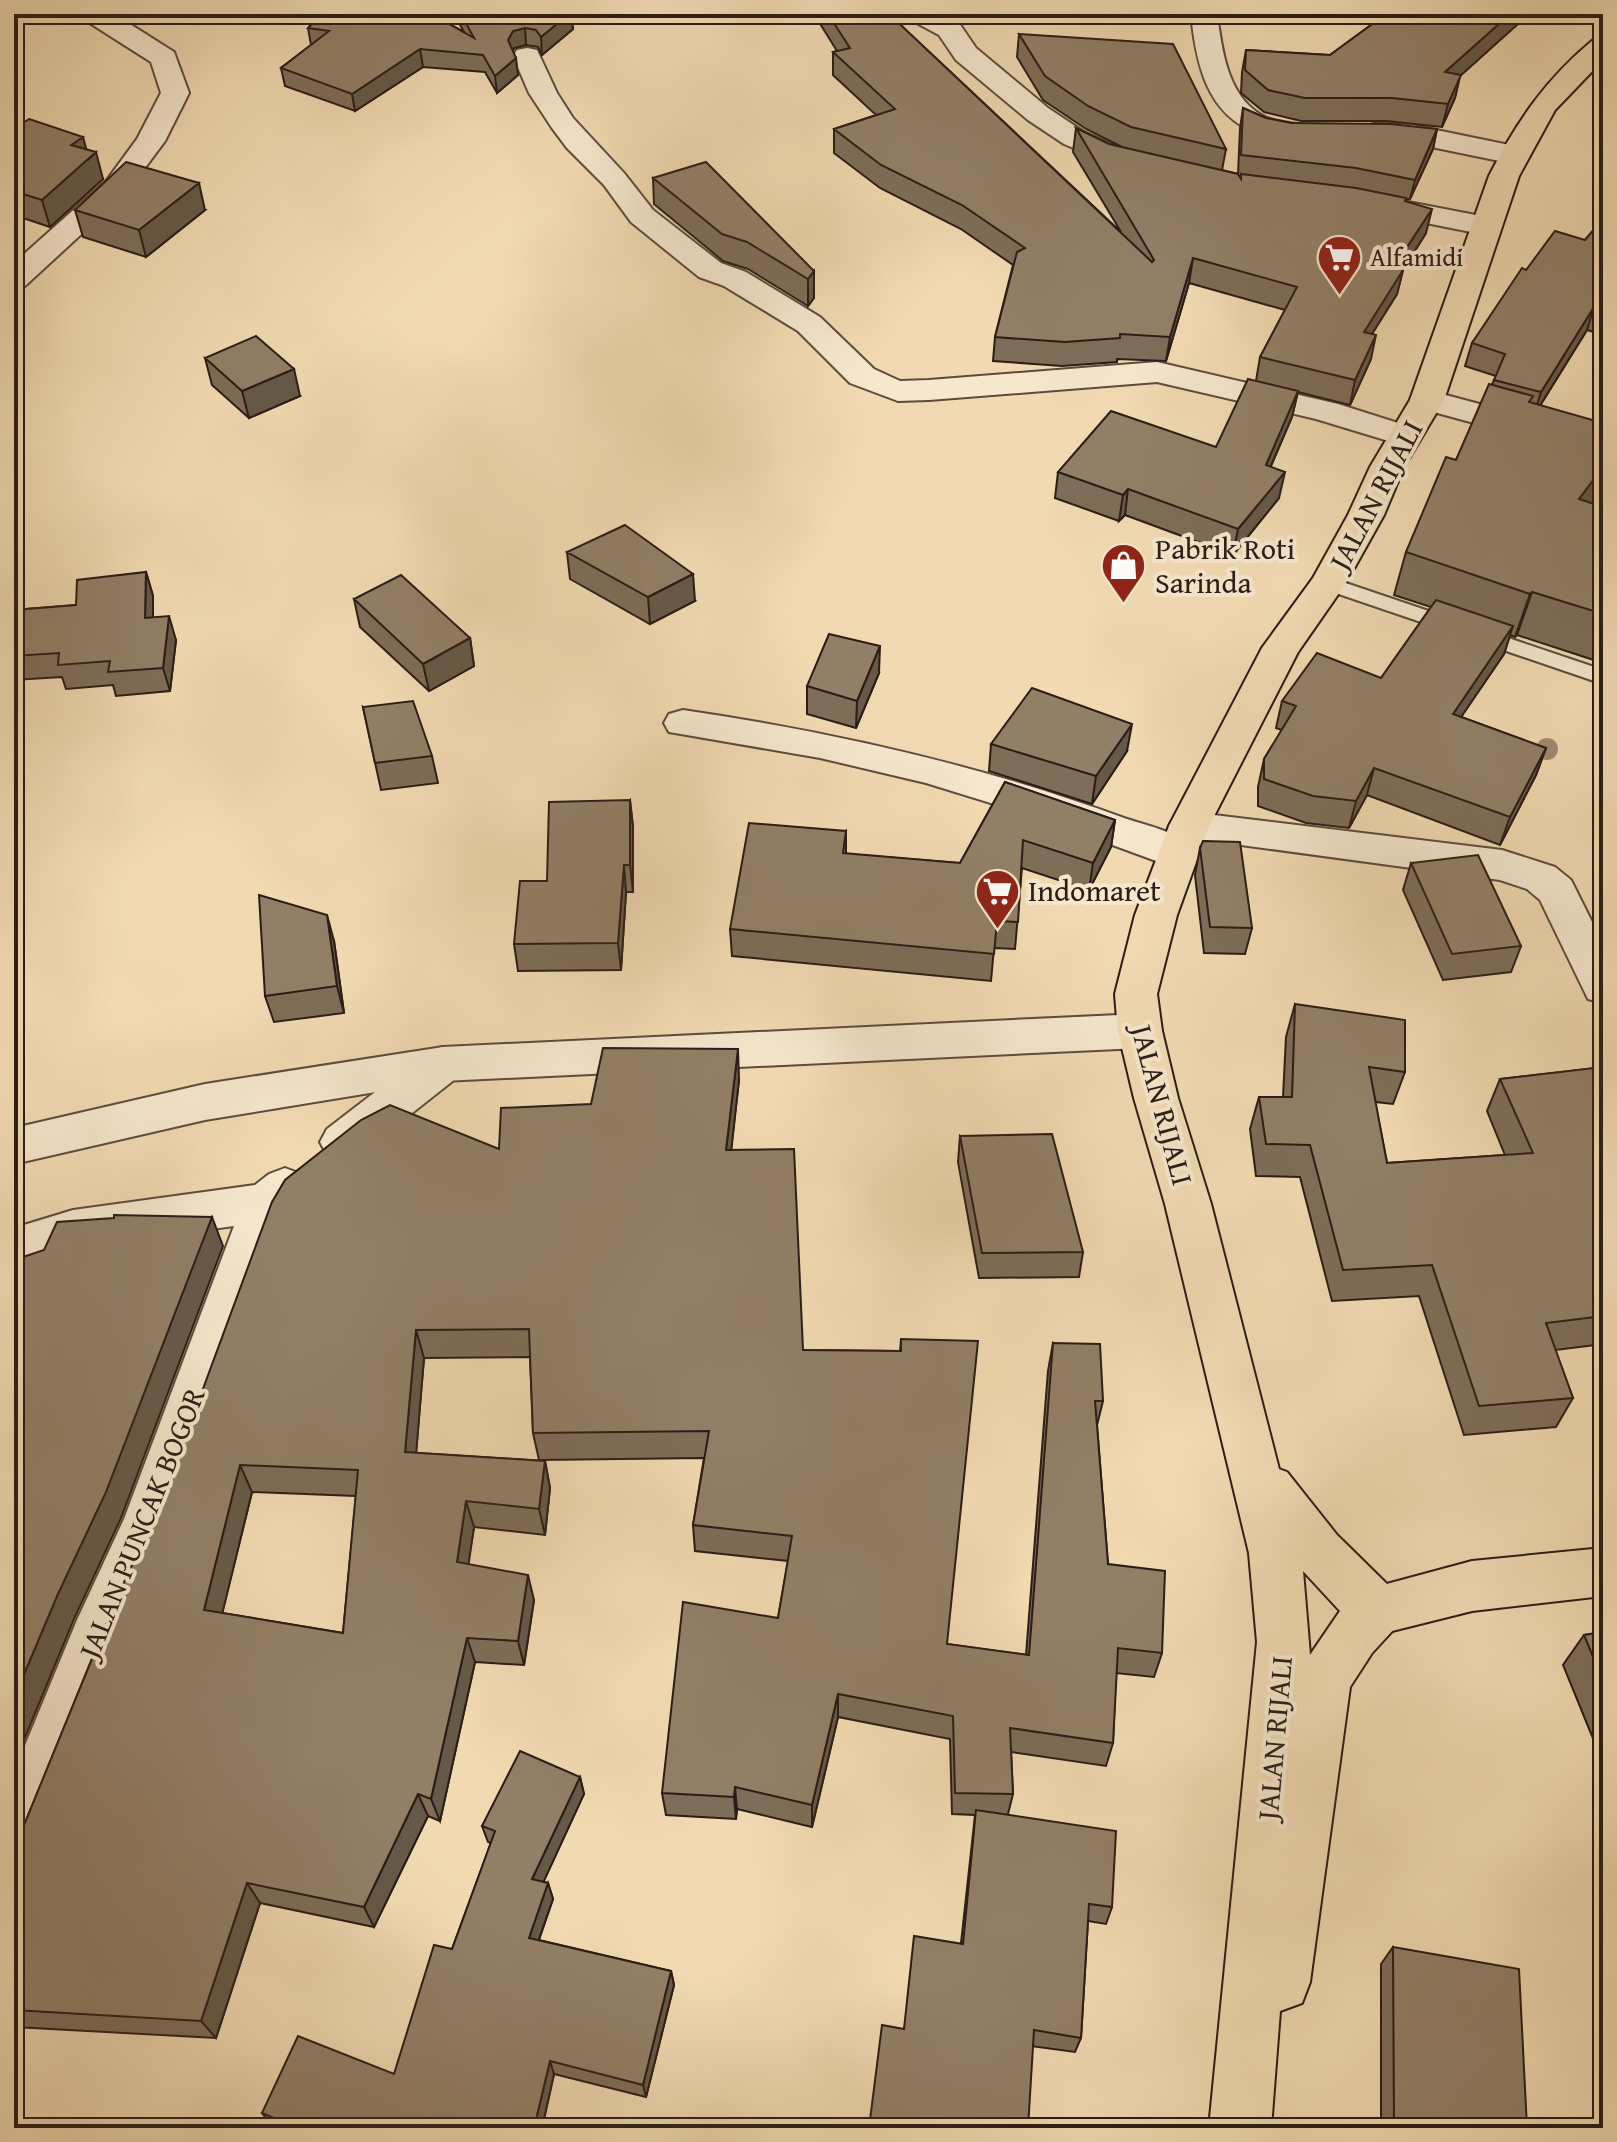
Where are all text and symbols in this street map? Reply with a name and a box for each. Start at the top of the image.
supermarket icon: Alfamidi [1315,233,1363,296]
place label: Alfamidi [1370,237,1463,276]
street label: JALAN RIJALI [1315,412,1433,581]
place label: Pabrik Roti Sarinda [1155,526,1295,604]
shop icon: Pabrik Roti Sarinda [1100,542,1148,605]
supermarket icon: Indomaret [973,867,1021,930]
place label: Indomaret [1028,868,1161,912]
street label: JALAN RIJALI [1119,1016,1206,1190]
street label: JALAN PUNCAK BOGOR [65,1380,216,1668]
street label: JALAN RIJALI [1245,1654,1303,1826]

